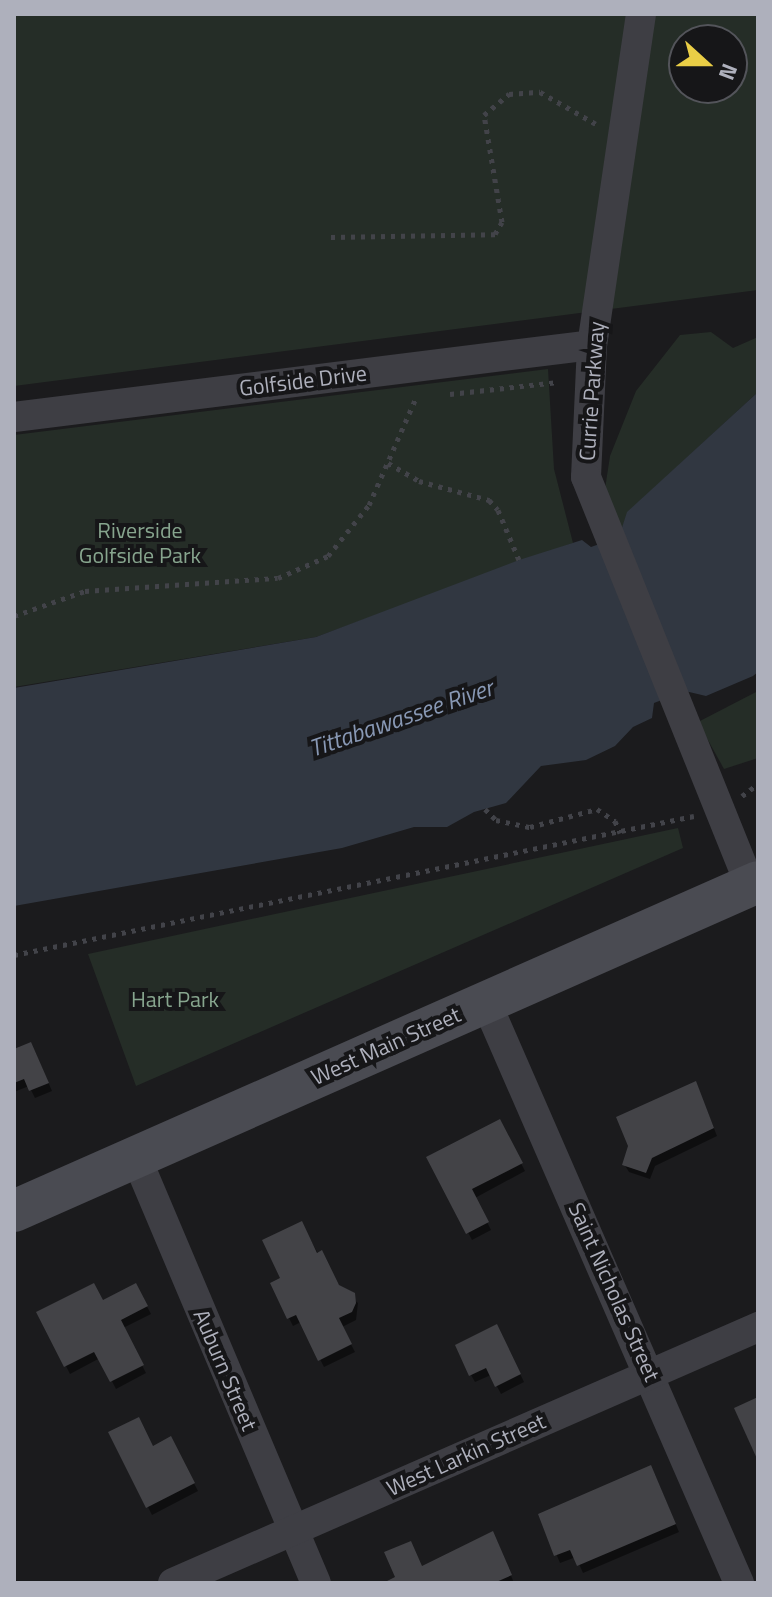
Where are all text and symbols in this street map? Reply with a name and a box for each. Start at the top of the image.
north arrow [668,24,748,104]
text: N [710,59,747,85]
street label: Currie Parkway [574,320,610,462]
street label: Golfside Drive [238,360,368,402]
park label: Riverside Golfside Park [79,517,201,568]
water label: Tittabawassee River [305,673,497,763]
park label: Hart Park [131,987,219,1013]
street label: West Main Street [307,1001,465,1091]
street label: Saint Nicholas Street [563,1199,665,1385]
street label: Auburn Street [188,1305,262,1435]
street label: West Larkin Street [383,1408,549,1502]

